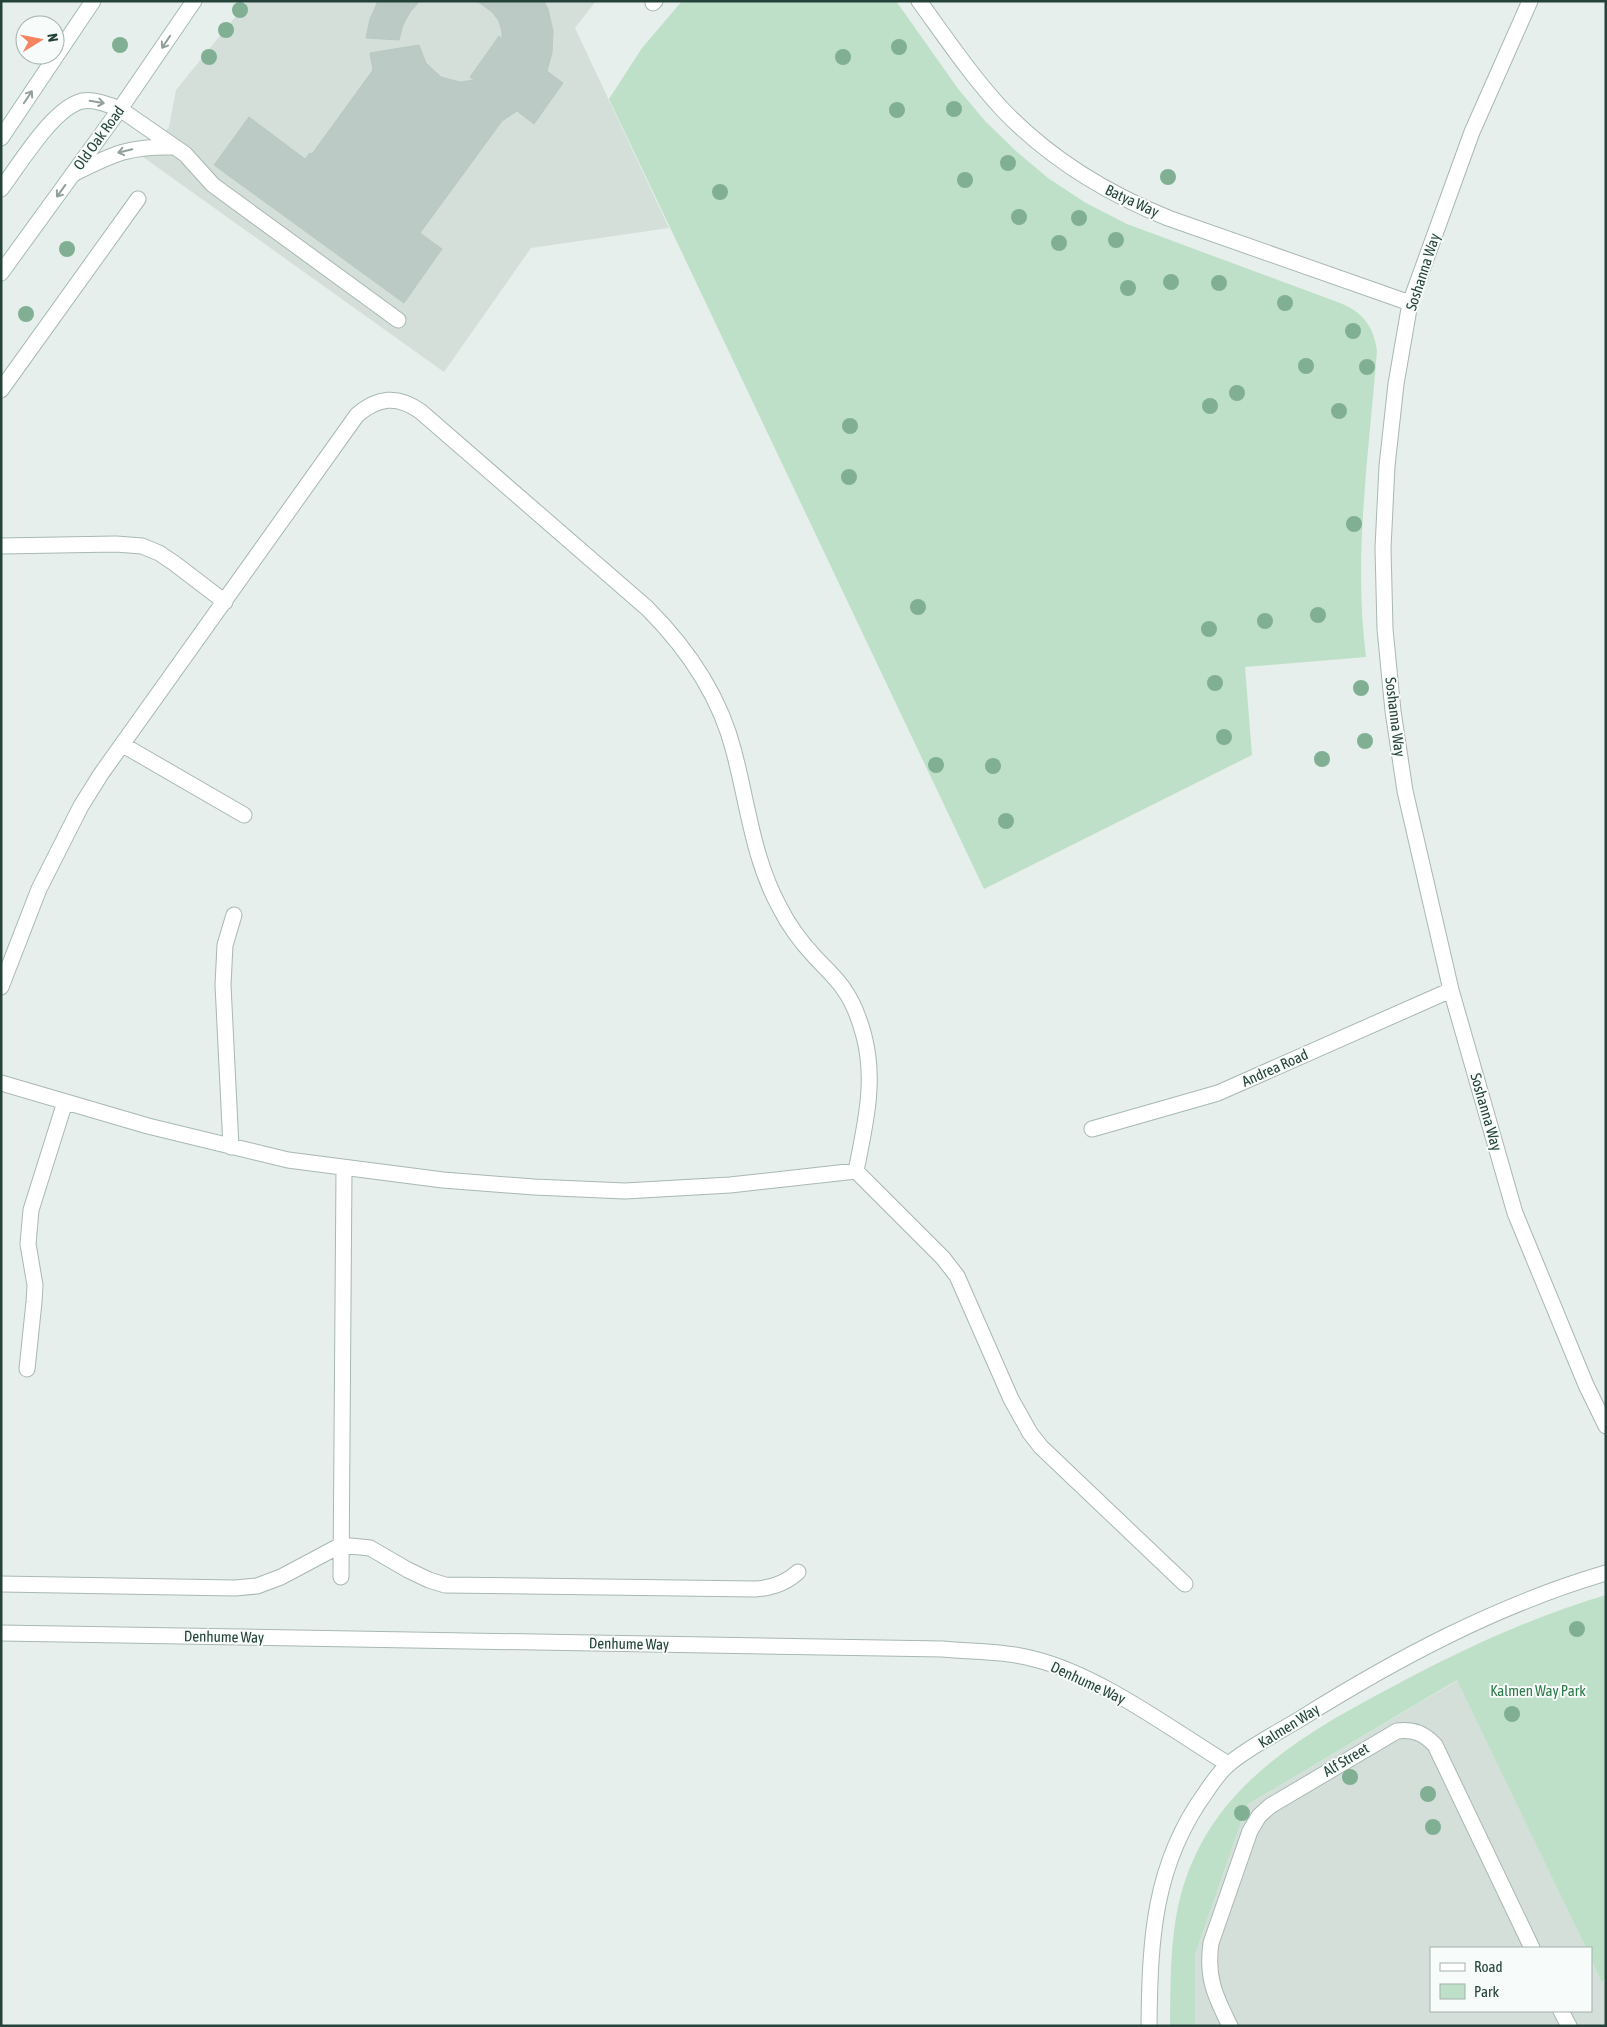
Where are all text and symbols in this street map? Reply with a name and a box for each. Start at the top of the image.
north arrow [15,15,65,65]
text: N [44,32,61,43]
one-way arrow [161,34,171,48]
one-way arrow [23,90,34,104]
one-way arrow [88,98,104,108]
street label: Old Oak Road [70,102,127,173]
one-way arrow [118,146,134,156]
street label: Batya Way [1103,181,1162,220]
one-way arrow [56,183,66,197]
street label: Soshanna Way [1402,231,1443,313]
street label: Soshanna Way [1382,676,1409,758]
street label: Andrea Road [1239,1045,1311,1090]
street label: Soshanna Way [1467,1071,1506,1153]
street label: Denhume Way [184,1627,264,1646]
street label: Denhume Way [589,1634,669,1653]
street label: Denhume Way [1048,1658,1128,1707]
park label: Kalmen Way Park [1490,1682,1586,1699]
street label: Kalmen Way [1255,1700,1322,1751]
street label: Alf Street [1320,1739,1372,1780]
legend [1430,1947,1592,2012]
text: Road [1474,1958,1503,1975]
text: Park [1474,1983,1499,2000]

